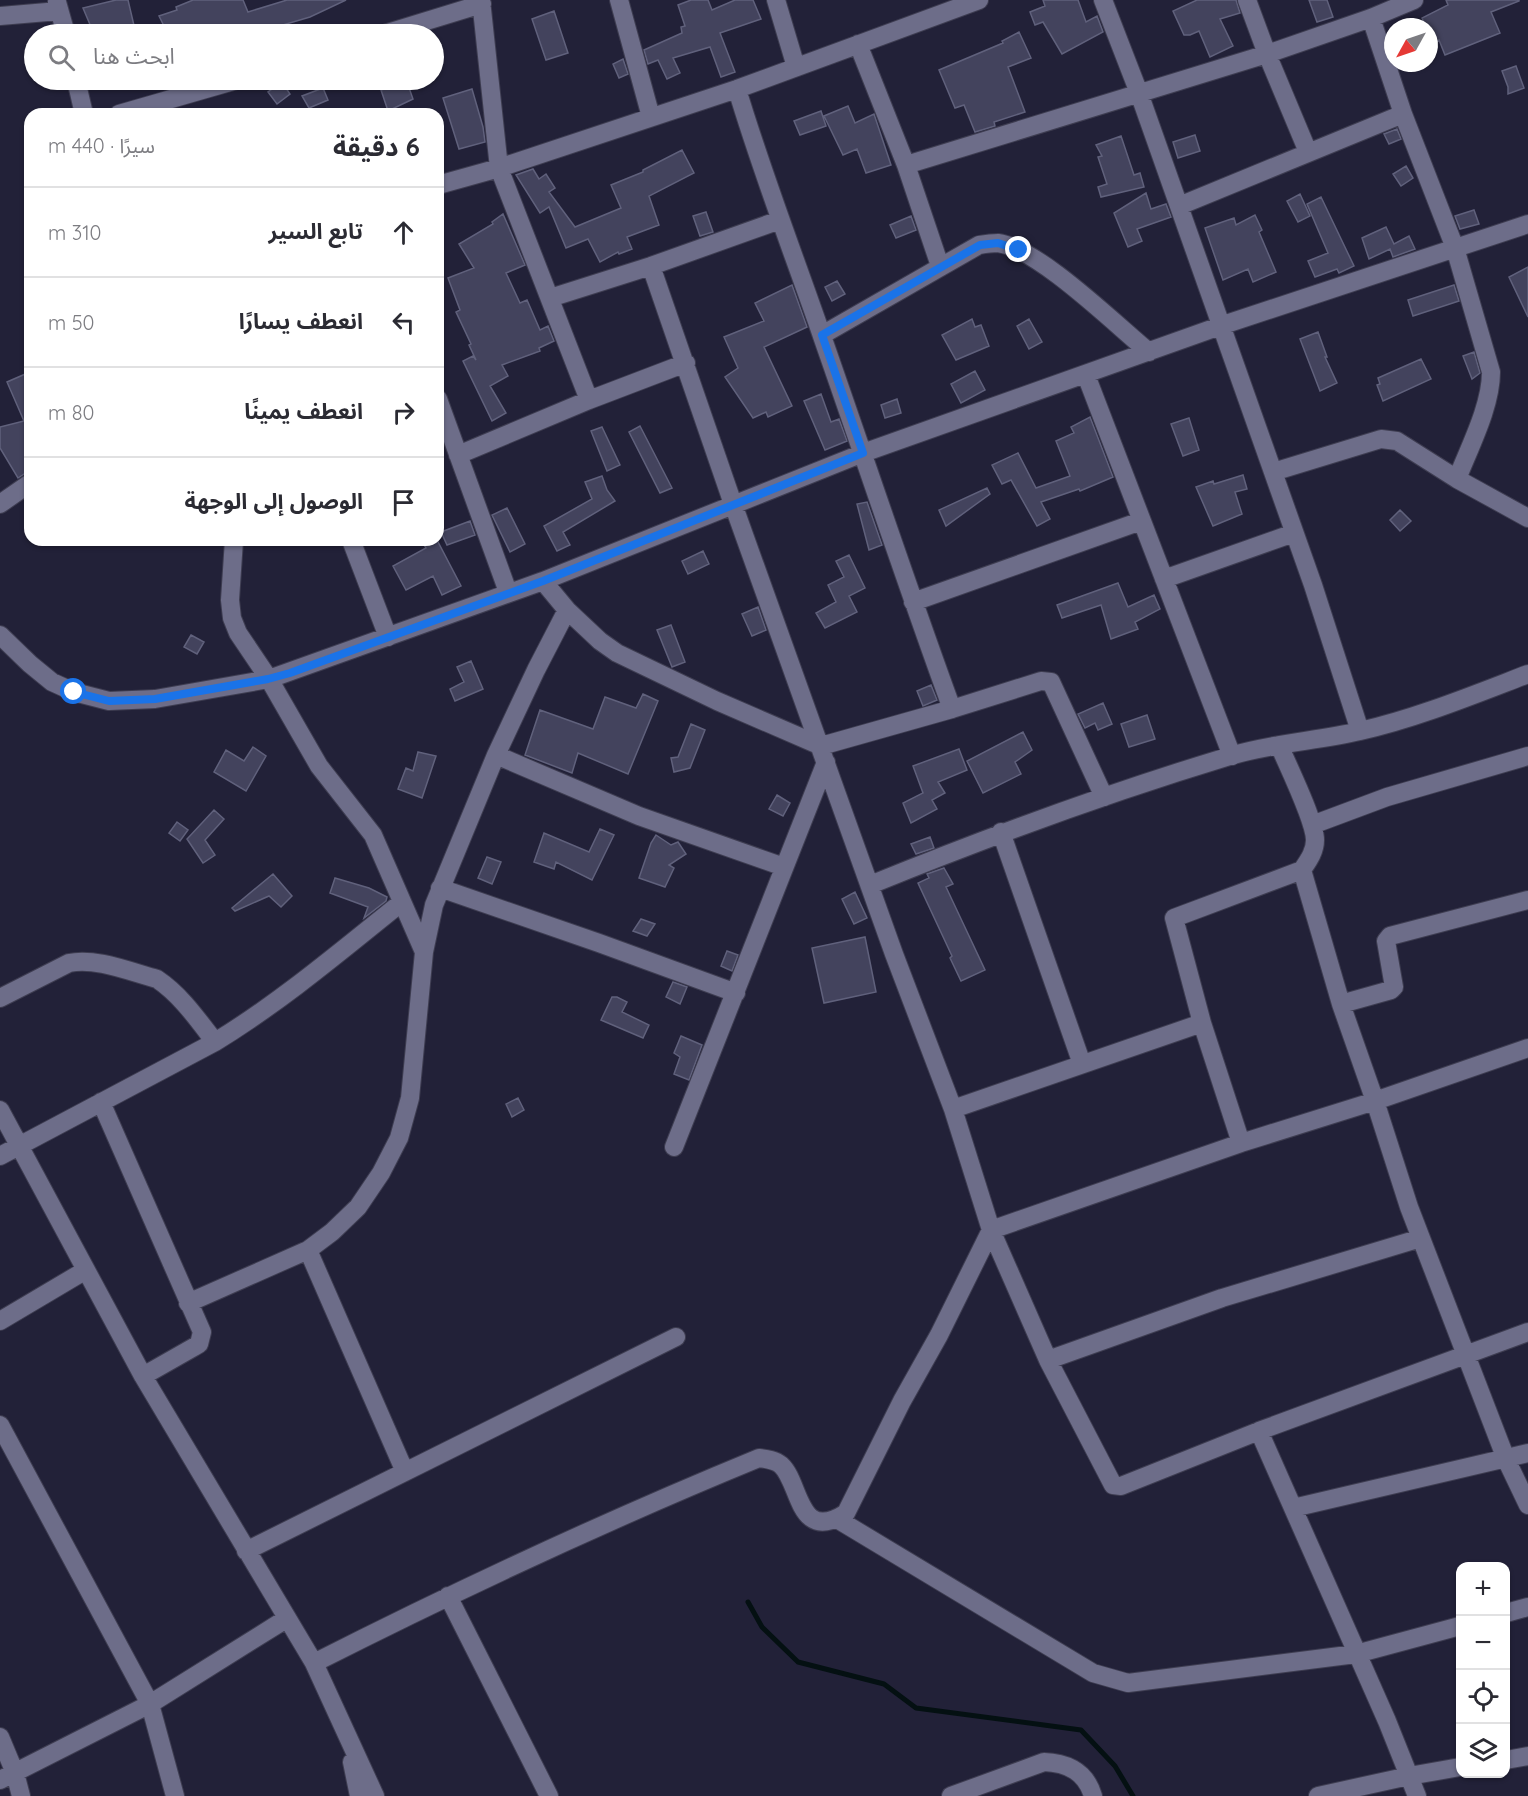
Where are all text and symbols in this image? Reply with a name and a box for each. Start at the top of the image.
north arrow [1384,18,1438,72]
search box [24,24,444,90]
icon: search [45,41,78,74]
text: ابحث هنا [93,42,175,70]
text: 6 دقيقة [333,130,420,163]
text: سيرًا · 440 m [48,133,155,158]
icon: ahead [387,216,420,249]
text: تابع السير [269,217,363,245]
text: 310 m [48,220,102,245]
route end [1005,236,1031,262]
icon: left [387,306,420,339]
text: انعطف يسارًا [239,307,363,335]
text: 50 m [48,310,95,335]
icon: right [387,396,420,429]
text: انعطف يمينًا [244,397,363,425]
text: 80 m [48,400,94,425]
icon: arrive [387,486,420,519]
text: الوصول إلى الوجهة [185,487,363,515]
route start [60,678,86,704]
map controls [1456,1562,1510,1778]
button: + [1456,1562,1510,1616]
button: − [1456,1616,1510,1670]
button: locate [1456,1670,1510,1724]
button: layers [1456,1724,1510,1778]

